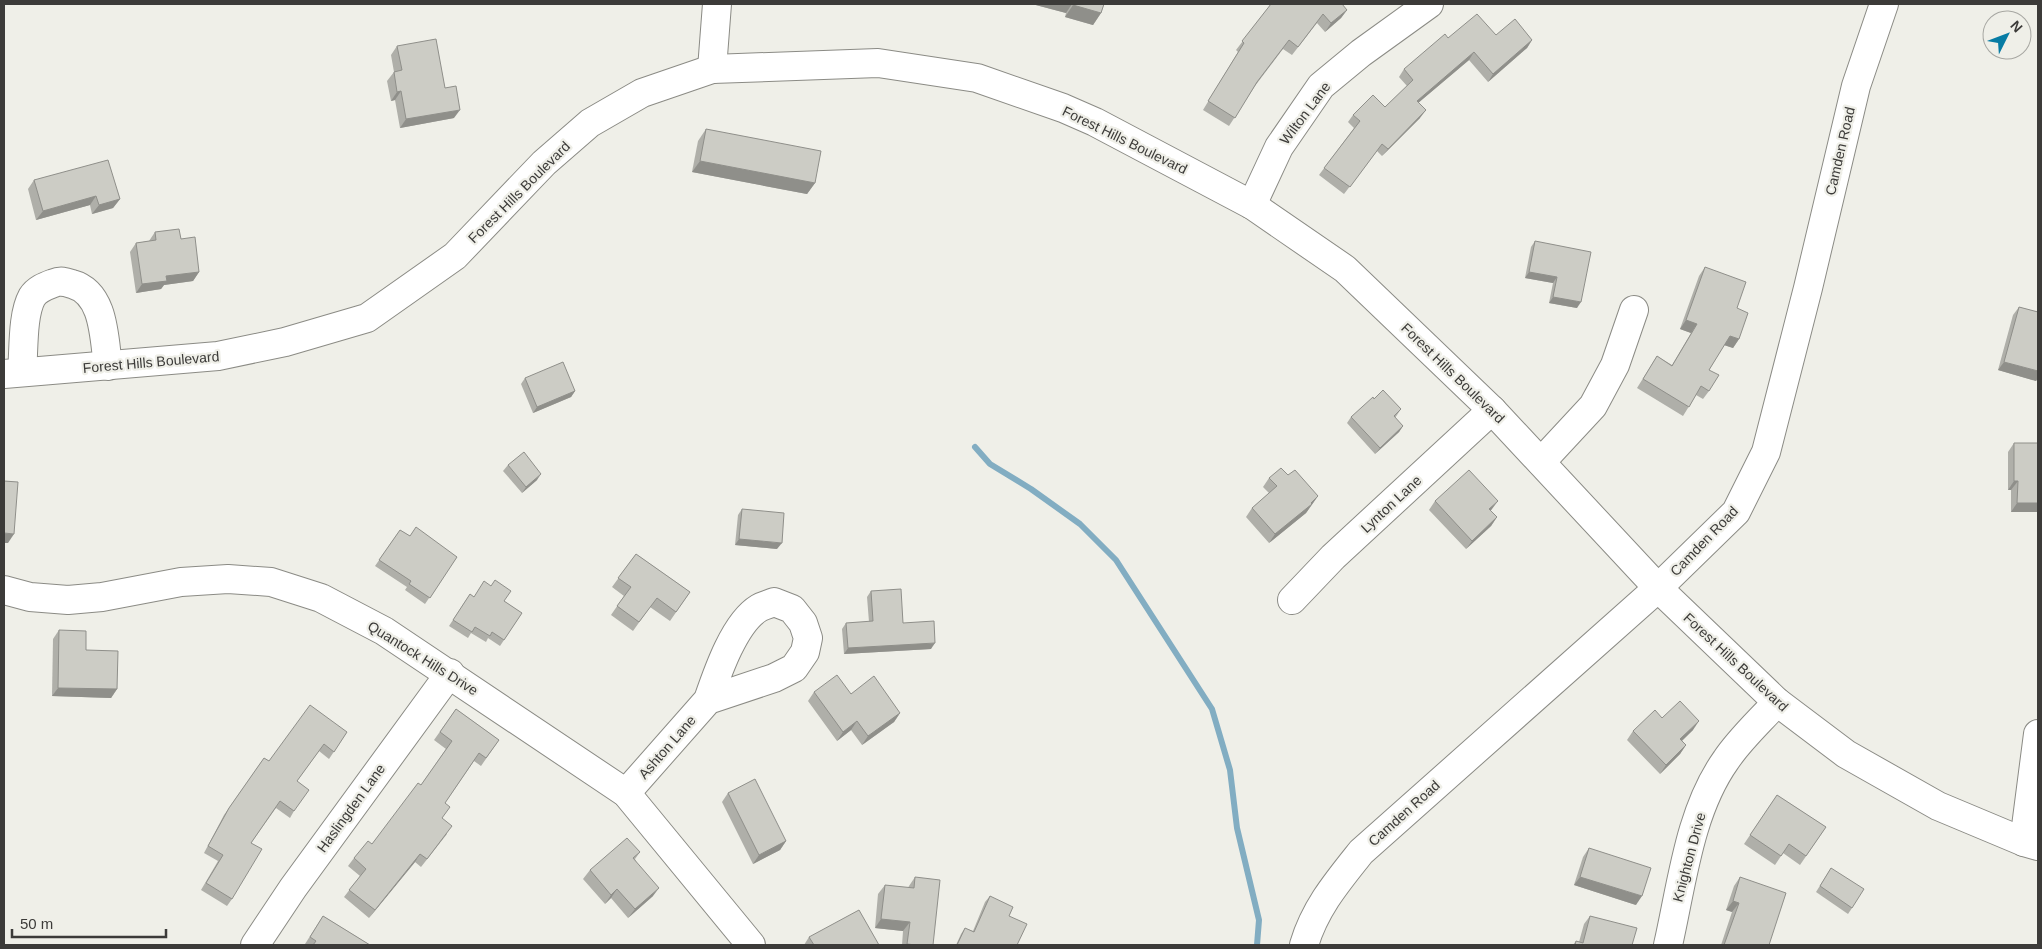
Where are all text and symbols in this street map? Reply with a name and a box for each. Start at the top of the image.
north arrow [1982,10,2032,60]
text: N [2007,17,2026,35]
street label: Wilton Lane [1276,78,1334,147]
street label: Forest Hills Boulevard [1060,103,1190,177]
street label: Camden Road [1822,105,1858,197]
street label: Forest Hills Boulevard [465,138,573,246]
street label: Forest Hills Boulevard [1398,320,1508,426]
street label: Forest Hills Boulevard [82,348,220,376]
street label: Lynton Lane [1358,472,1425,536]
street label: Camden Road [1667,503,1741,579]
street label: Forest Hills Boulevard [1680,609,1792,715]
street label: Quantock Hills Drive [365,618,481,698]
street label: Ashton Lane [635,712,699,782]
street label: Haslingden Lane [314,761,388,855]
street label: Camden Road [1365,777,1443,849]
street label: Knighton Drive [1669,810,1709,903]
scale bar [12,906,166,938]
text: 50 m [20,915,53,932]

